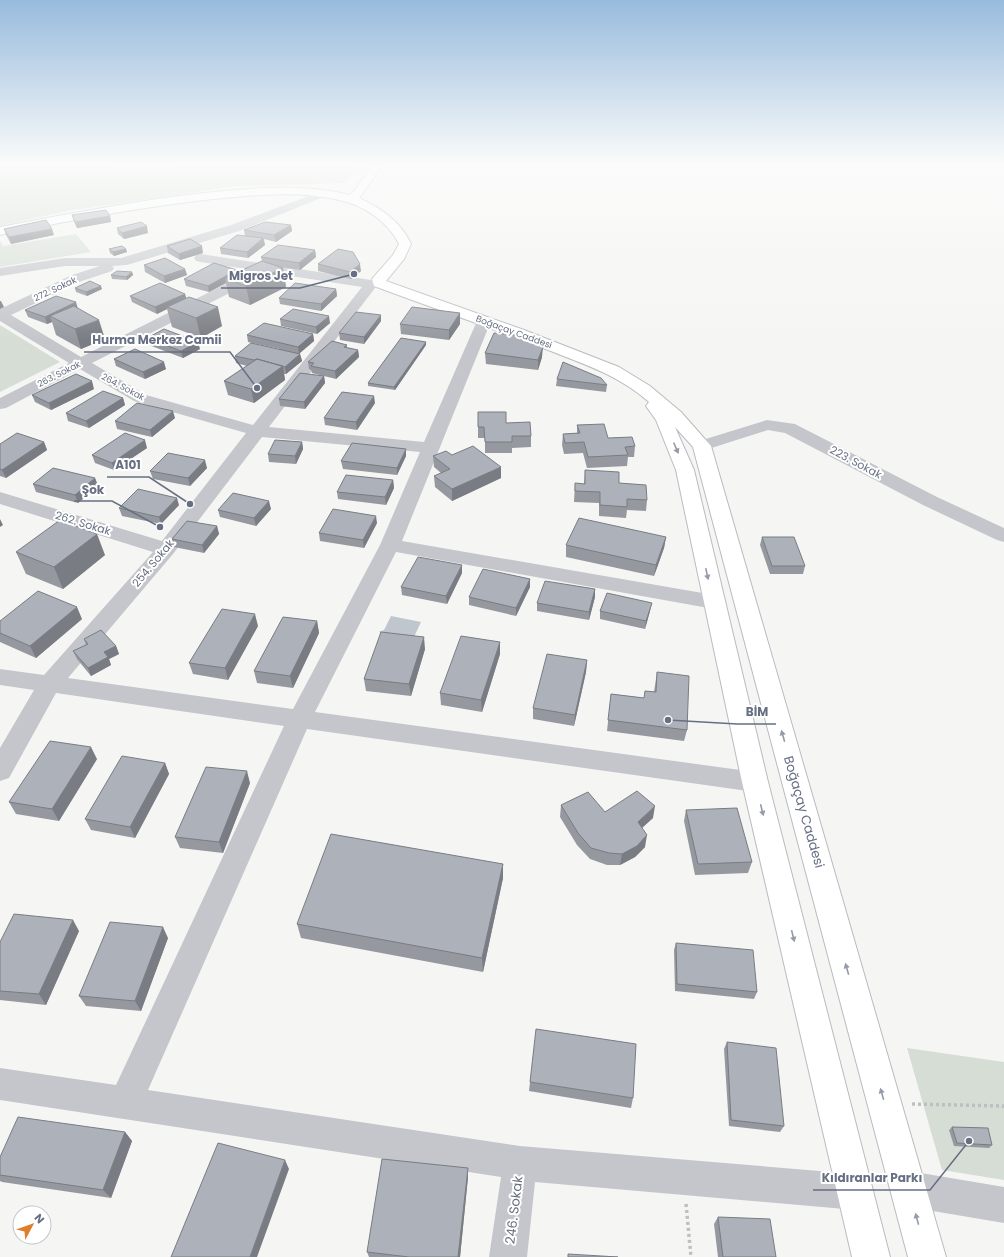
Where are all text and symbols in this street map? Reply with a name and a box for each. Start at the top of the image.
callout: Migros Jet [221,264,300,288]
text: Migros Jet [229,267,293,284]
street label: 272. Sokak [32,274,79,304]
street label: Boğaçay Caddesi [474,313,554,351]
callout: Hurma Merkez Camii [84,328,230,352]
text: Hurma Merkez Camii [92,331,222,348]
street label: 263. Sokak [35,358,83,390]
street label: 264. Sokak [99,371,147,404]
street label: 223. Sokak [827,442,885,483]
one-way arrow [673,443,679,455]
callout: A101 [107,453,149,477]
text: A101 [115,456,141,473]
callout: Şok [74,477,112,501]
text: Şok [82,481,105,498]
street label: 262. Sokak [53,507,113,539]
street label: 254. Sokak [128,536,178,590]
one-way arrow [705,568,711,580]
callout: BİM [737,700,776,724]
text: BİM [746,703,768,720]
one-way arrow [780,729,786,741]
street label: Boğaçay Caddesi [779,754,829,870]
one-way arrow [759,804,765,816]
one-way arrow [790,930,796,942]
one-way arrow [844,963,850,975]
one-way arrow [879,1088,885,1100]
callout: Kıldıranlar Parkı [813,1166,930,1190]
text: Kıldıranlar Parkı [822,1169,922,1186]
street label: 246. Sokak [500,1175,528,1245]
north arrow [12,1205,52,1245]
text: N [31,1210,48,1227]
one-way arrow [914,1213,920,1225]

